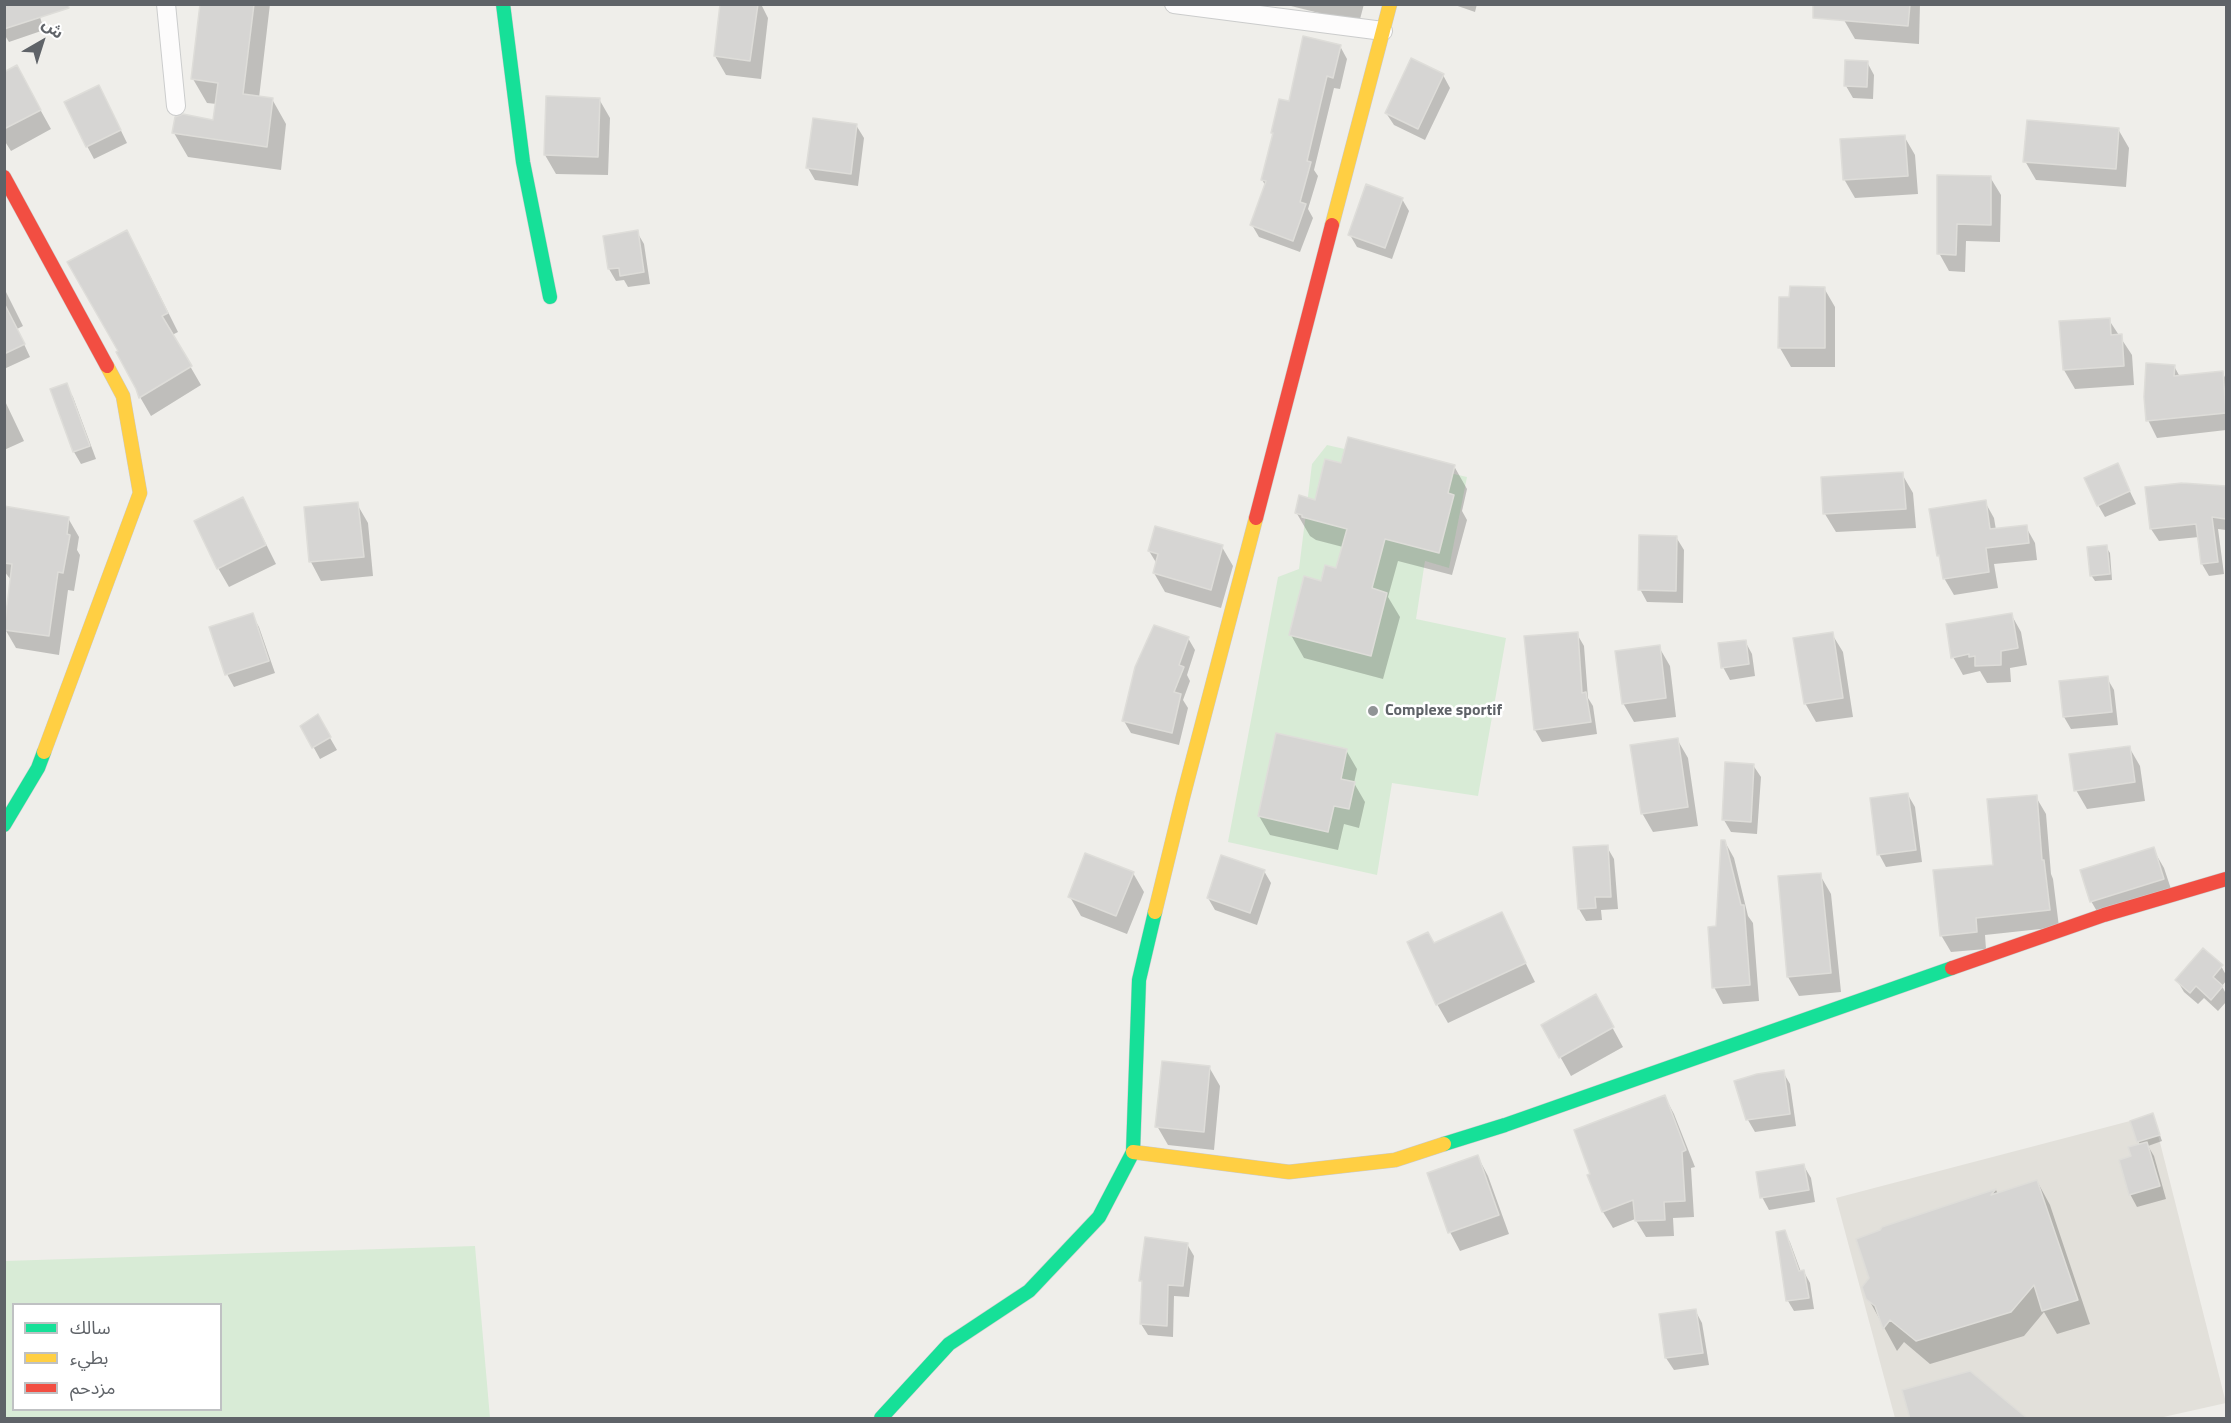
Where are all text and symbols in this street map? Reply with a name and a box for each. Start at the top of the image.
north arrow [12,12,72,72]
text: ش [37,12,69,44]
place label: Complexe sportif [1385,701,1502,721]
marker: Complexe sportif [1366,704,1380,718]
legend [12,1303,222,1411]
text: سالك [70,1314,111,1341]
text: بطيء [70,1344,108,1371]
text: مزدحم [70,1374,115,1401]

